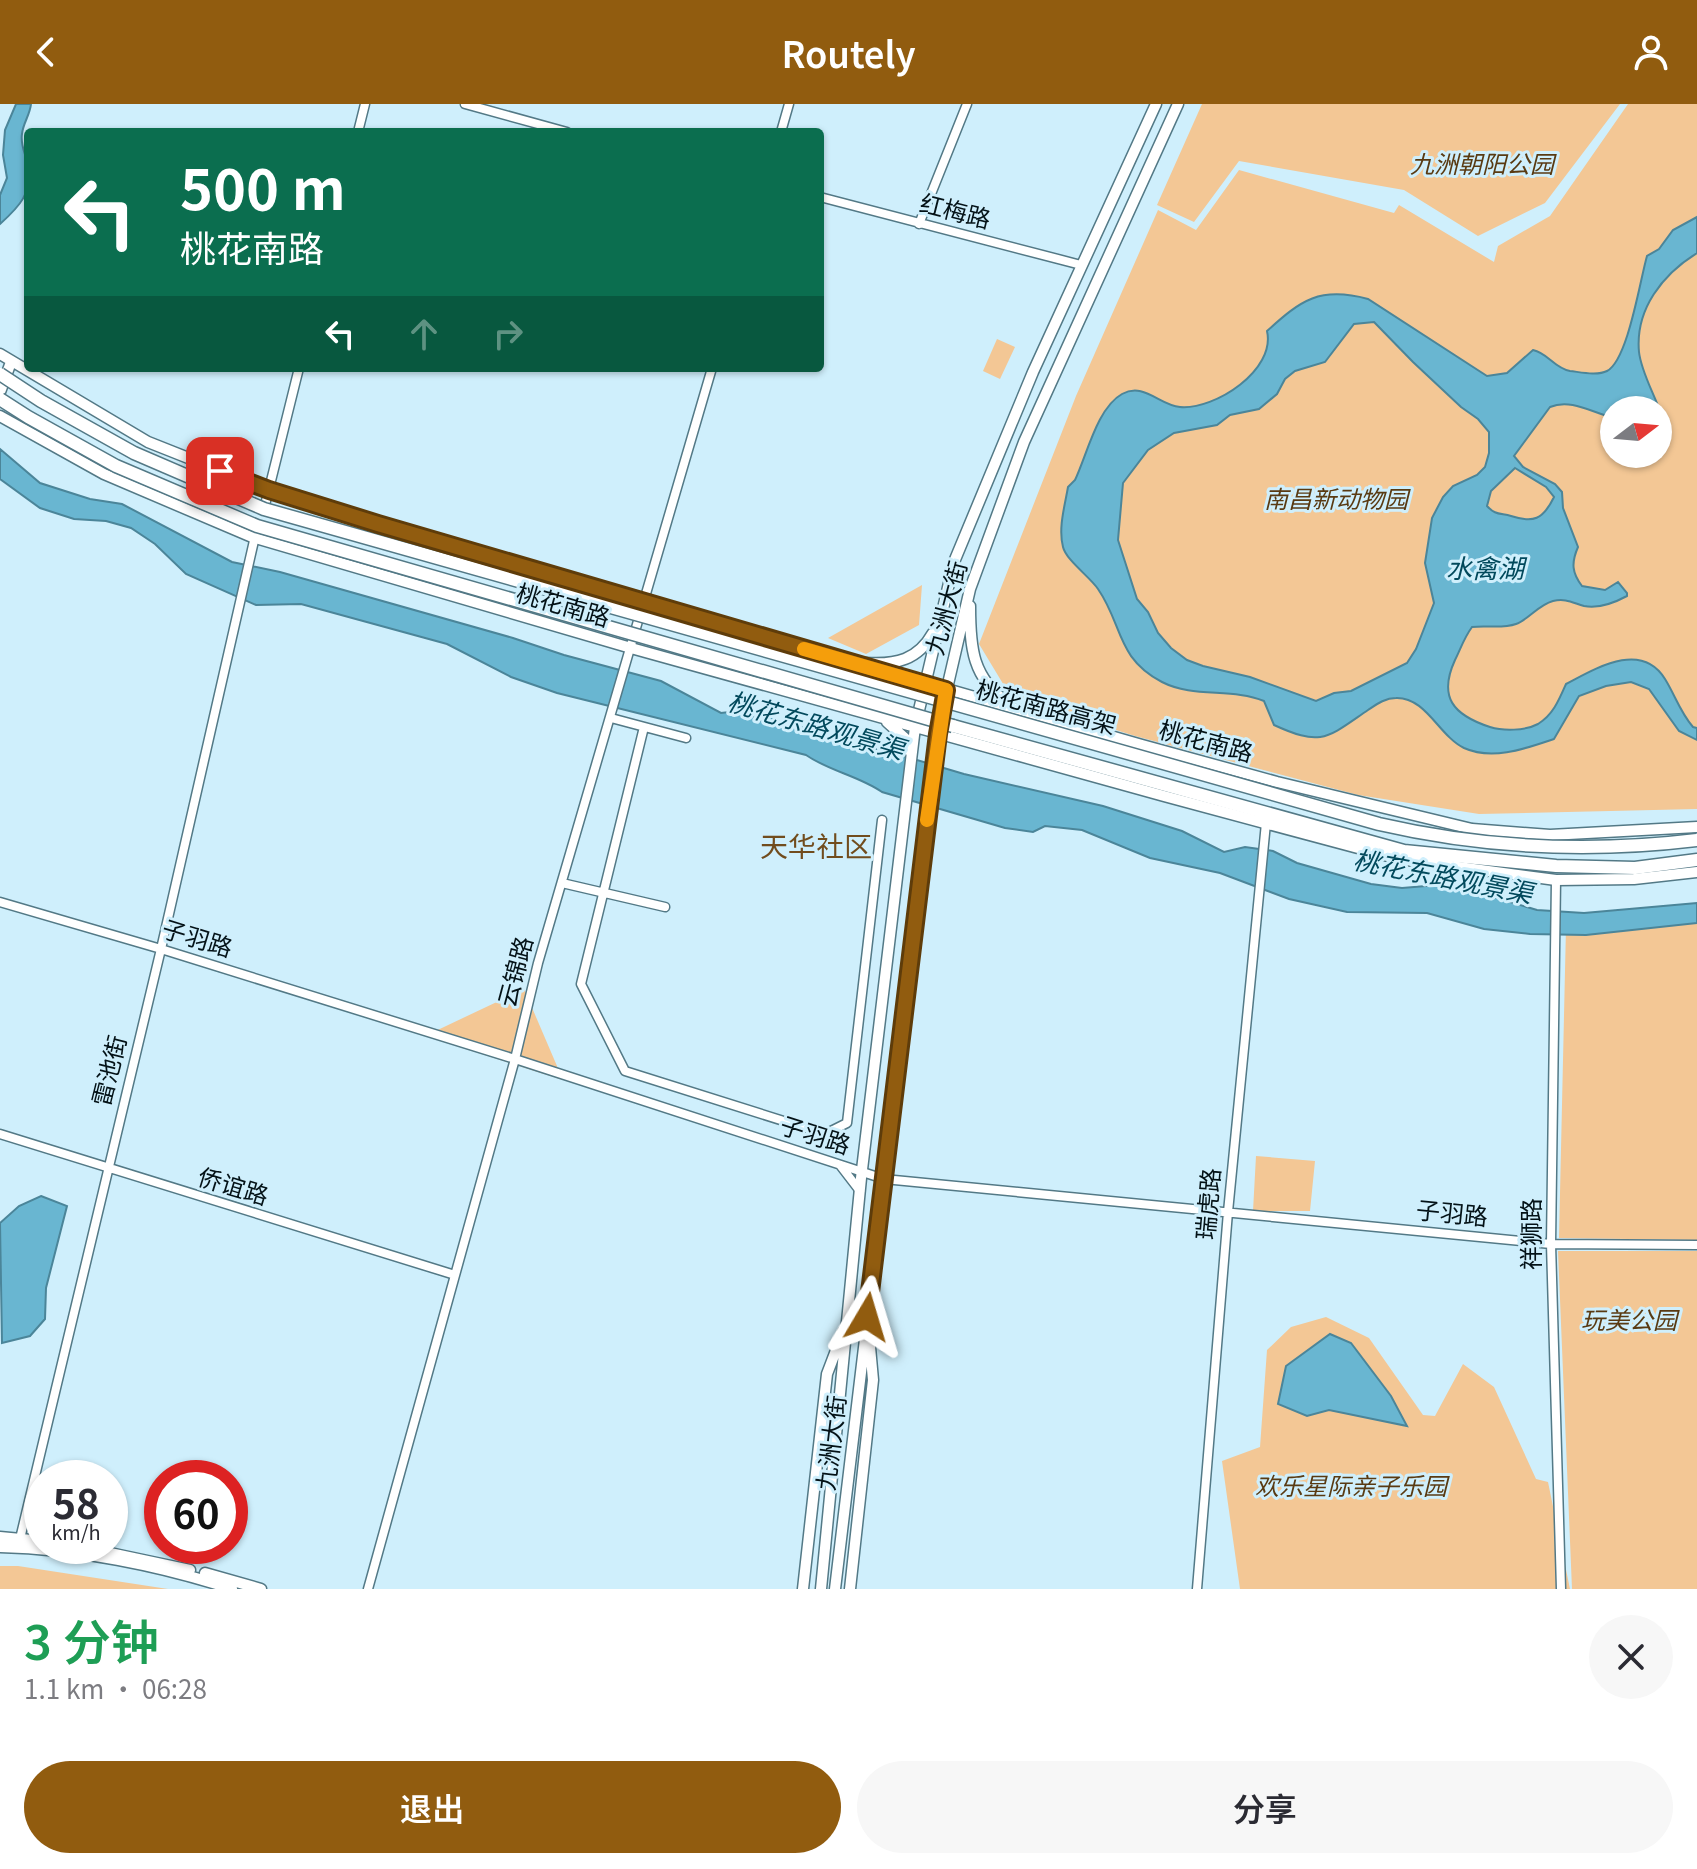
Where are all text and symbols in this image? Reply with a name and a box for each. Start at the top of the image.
text: Routely [781,26,916,78]
icon: back [24,30,68,74]
icon: person [1629,30,1673,74]
text: 500 m [180,145,346,226]
park label: 九洲朝阳公园 [1410,145,1557,180]
icon: left [48,160,152,264]
street label: 红梅路 [916,184,995,235]
text: 桃花南路 [180,220,324,272]
icon: left [318,312,362,356]
icon: ahead [402,312,446,356]
icon: right [486,312,530,356]
north arrow [1600,396,1672,468]
map controls [1600,396,1672,468]
pin [186,437,254,505]
icon: arrive [198,449,242,493]
park label: 南昌新动物园 [1264,480,1411,515]
water label: 水禽湖 [1446,548,1528,585]
street label: 九洲大街 [915,556,974,658]
street label: 桃花南路 [513,574,615,634]
street label: 桃花南路高架 [973,670,1121,741]
water label: 桃花东路观景渠 [724,681,913,768]
street label: 桃花南路 [1156,710,1258,769]
district label: 天华社区 [760,825,872,865]
water label: 桃花东路观景渠 [1351,839,1540,911]
street label: 子羽路 [158,909,237,964]
street label: 云锦路 [487,932,540,1011]
street label: 雷池街 [82,1031,133,1110]
street label: 子羽路 [776,1106,855,1161]
street label: 侨谊路 [194,1157,273,1212]
street label: 瑞虎路 [1186,1166,1227,1241]
street label: 子羽路 [1415,1190,1490,1233]
street label: 祥狮路 [1512,1198,1547,1270]
position arrow [825,1275,909,1359]
park label: 玩美公园 [1581,1301,1680,1336]
street label: 九洲大街 [806,1393,853,1492]
speed limit sign: 60 [144,1460,248,1564]
park label: 欢乐星际亲子乐园 [1255,1467,1450,1502]
text: 58 [52,1473,100,1531]
text: km/h [51,1517,101,1546]
text: 3 分钟 [24,1604,159,1674]
button: close [1589,1615,1673,1699]
text: 1.1 km · 06:28 [24,1669,207,1706]
button: 退出 [24,1761,841,1853]
button: 分享 [857,1761,1673,1853]

